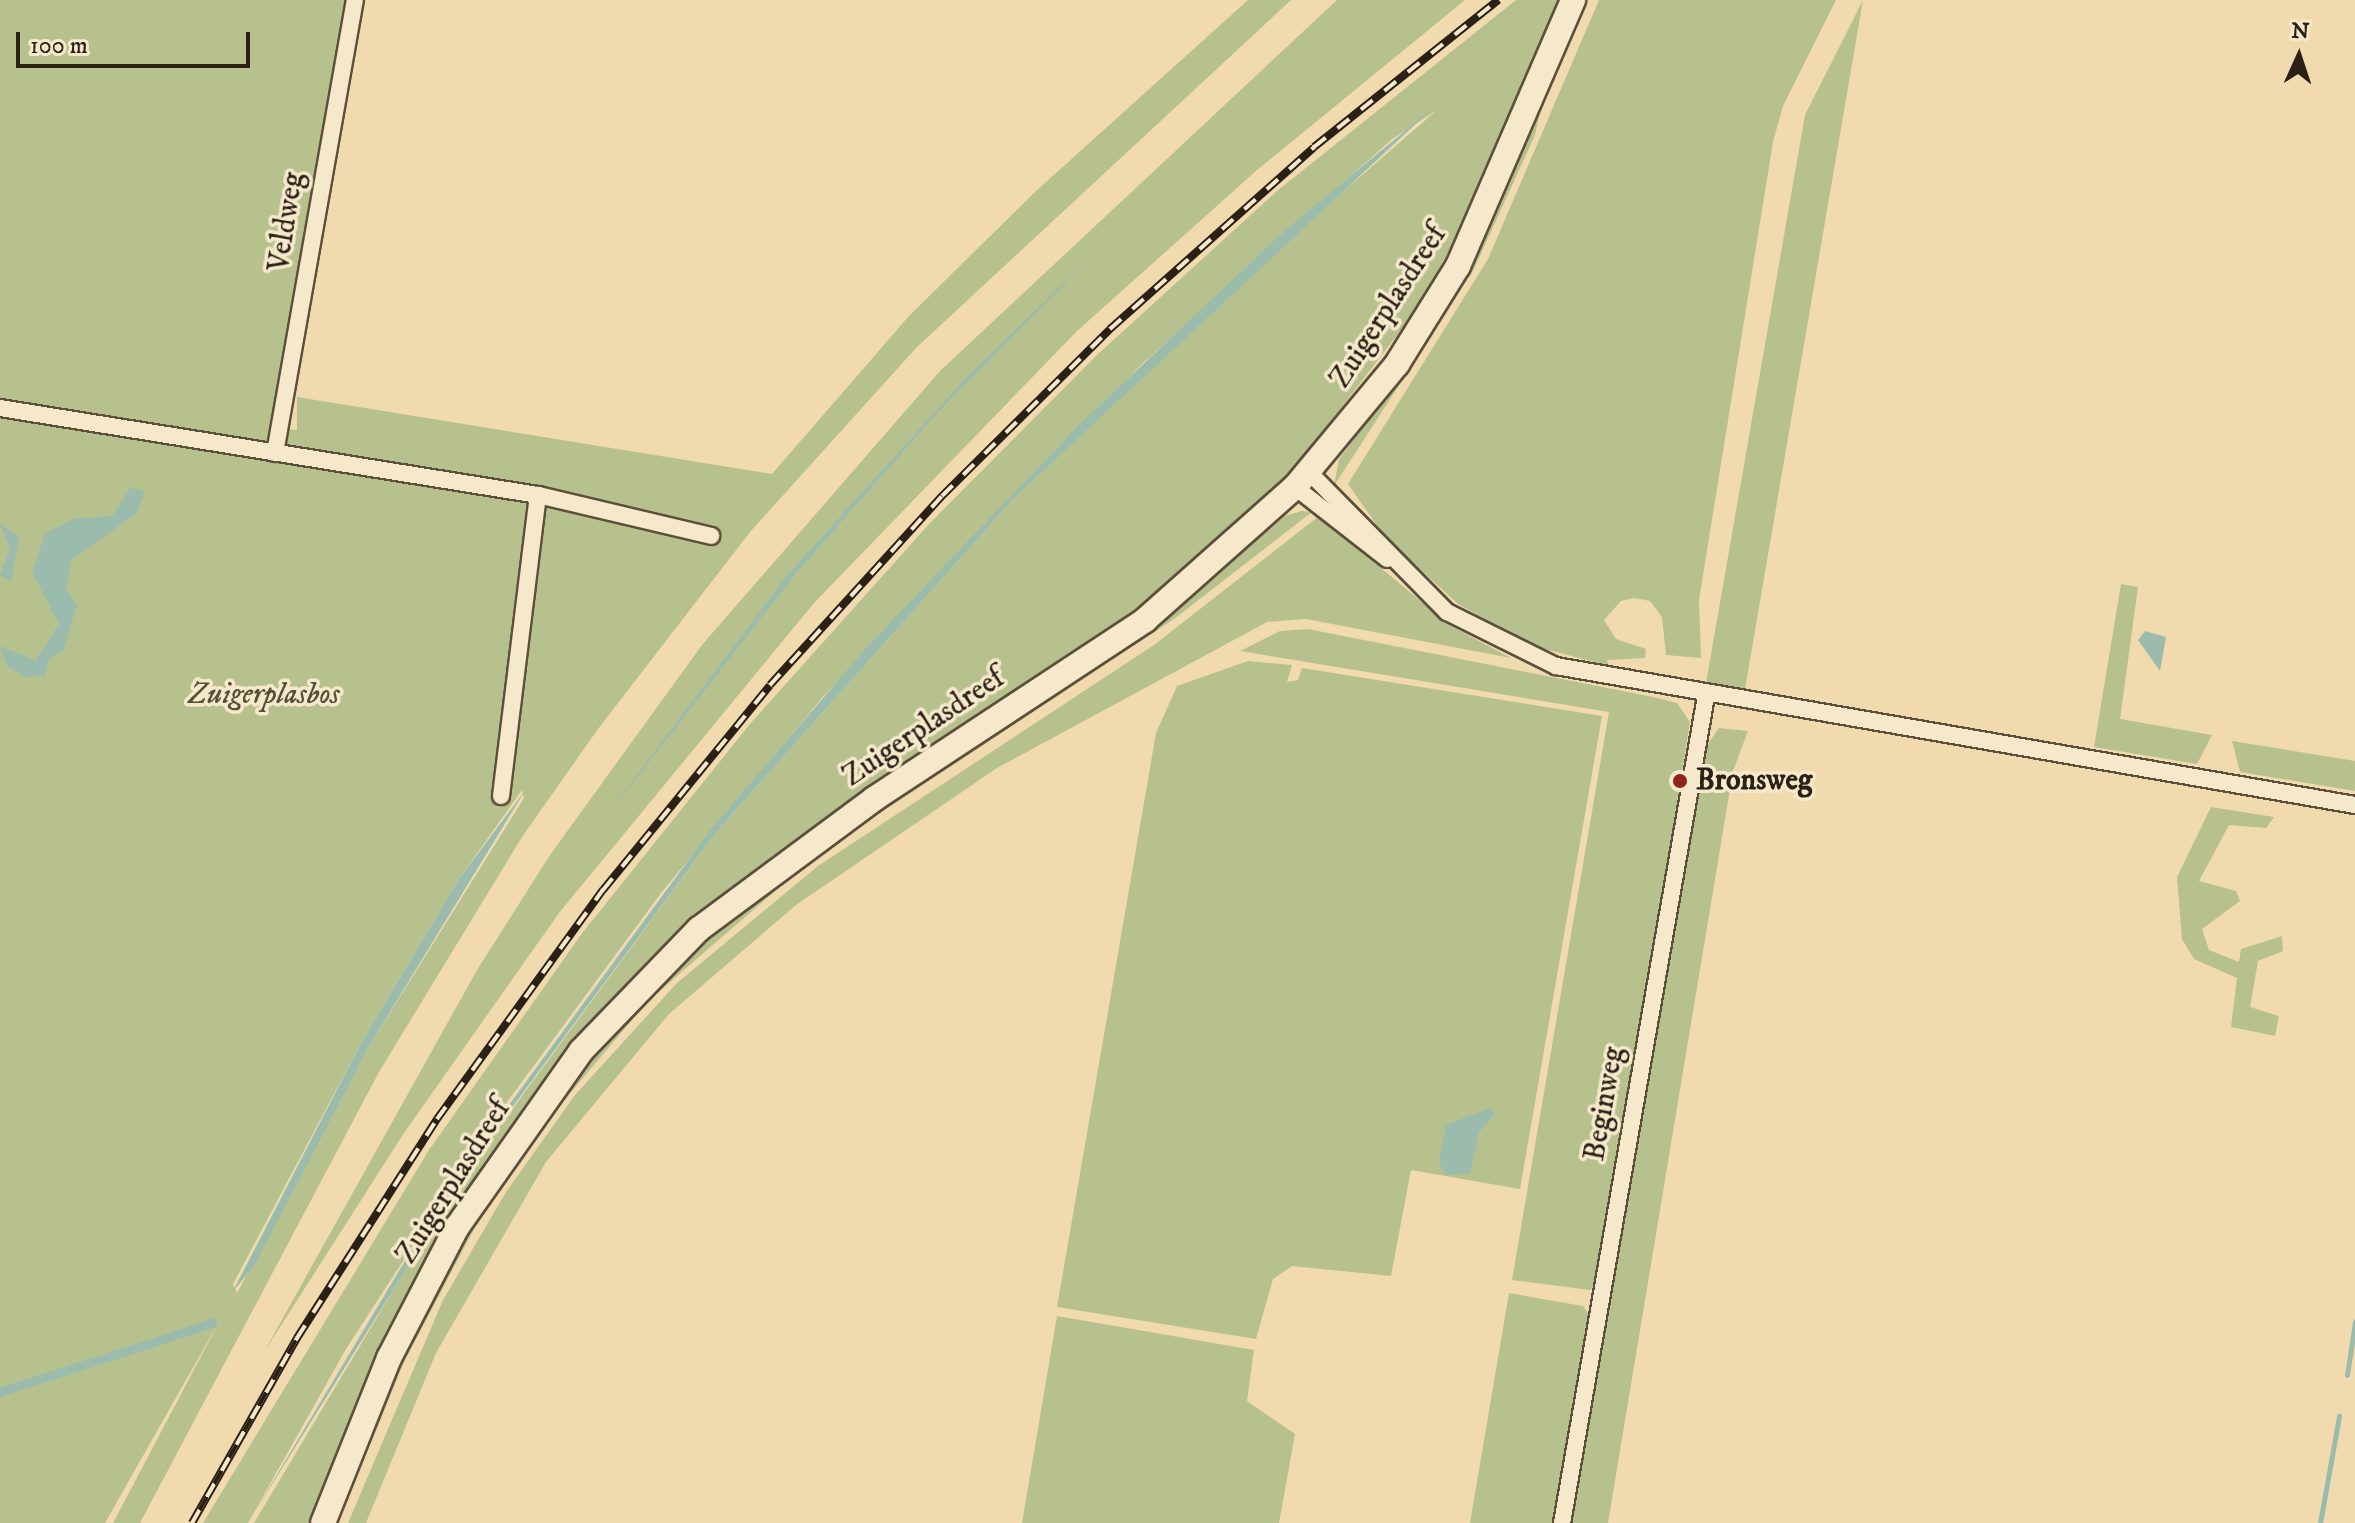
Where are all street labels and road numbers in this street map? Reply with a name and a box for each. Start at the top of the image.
street label: Veldweg [261,170,313,274]
street label: Zuigerplasdreef [1323,219,1455,395]
street label: Zuigerplasdreef [836,661,1012,795]
street label: Beginweg [1577,1044,1633,1164]
street label: Zuigerplasdreef [389,1093,519,1271]

